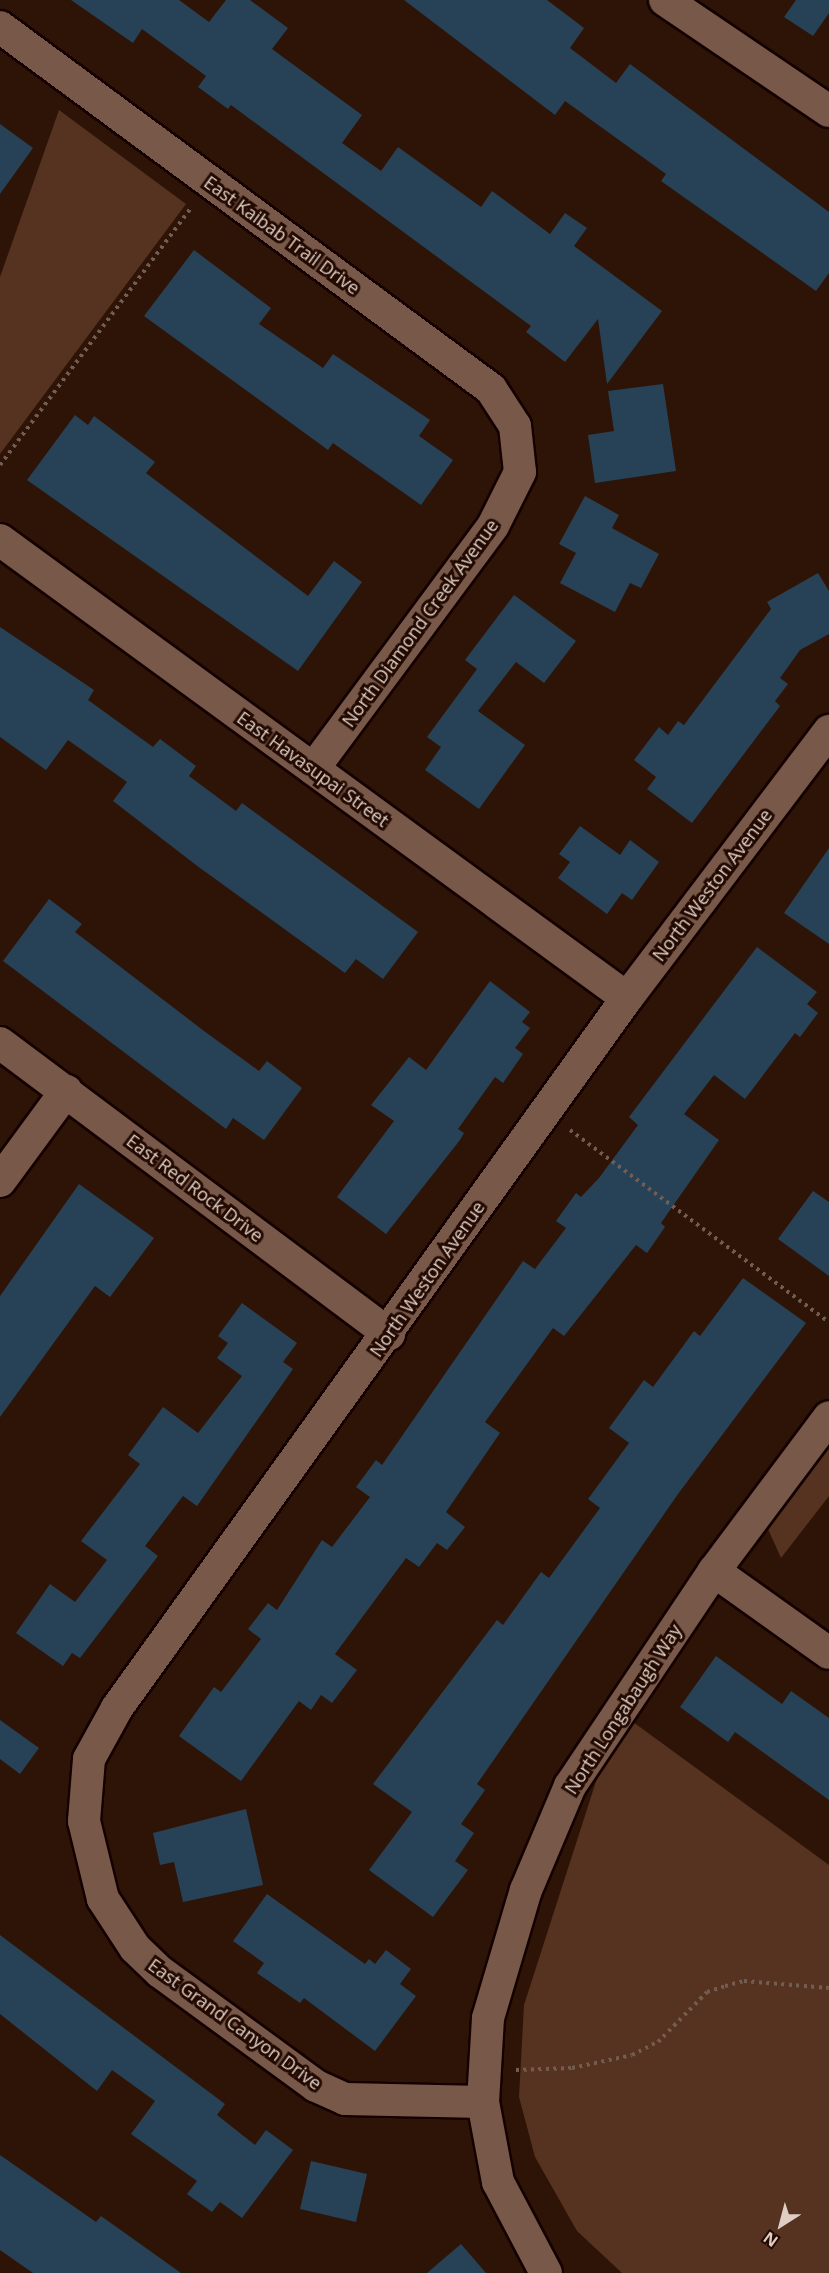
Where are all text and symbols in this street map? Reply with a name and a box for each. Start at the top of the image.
street label: East Kaibab Trail Drive [200,171,364,299]
street label: North Diamond Creek Avenue [337,515,503,731]
street label: East Havasupai Street [233,707,393,831]
street label: North Weston Avenue [648,805,776,965]
street label: East Red Rock Drive [122,1130,268,1246]
street label: North Weston Avenue [365,1197,489,1361]
street label: North Longabaugh Way [560,1620,686,1798]
street label: East Grand Canyon Drive [144,1954,326,2094]
north arrow [751,2195,811,2255]
text: N [759,2227,782,2252]

